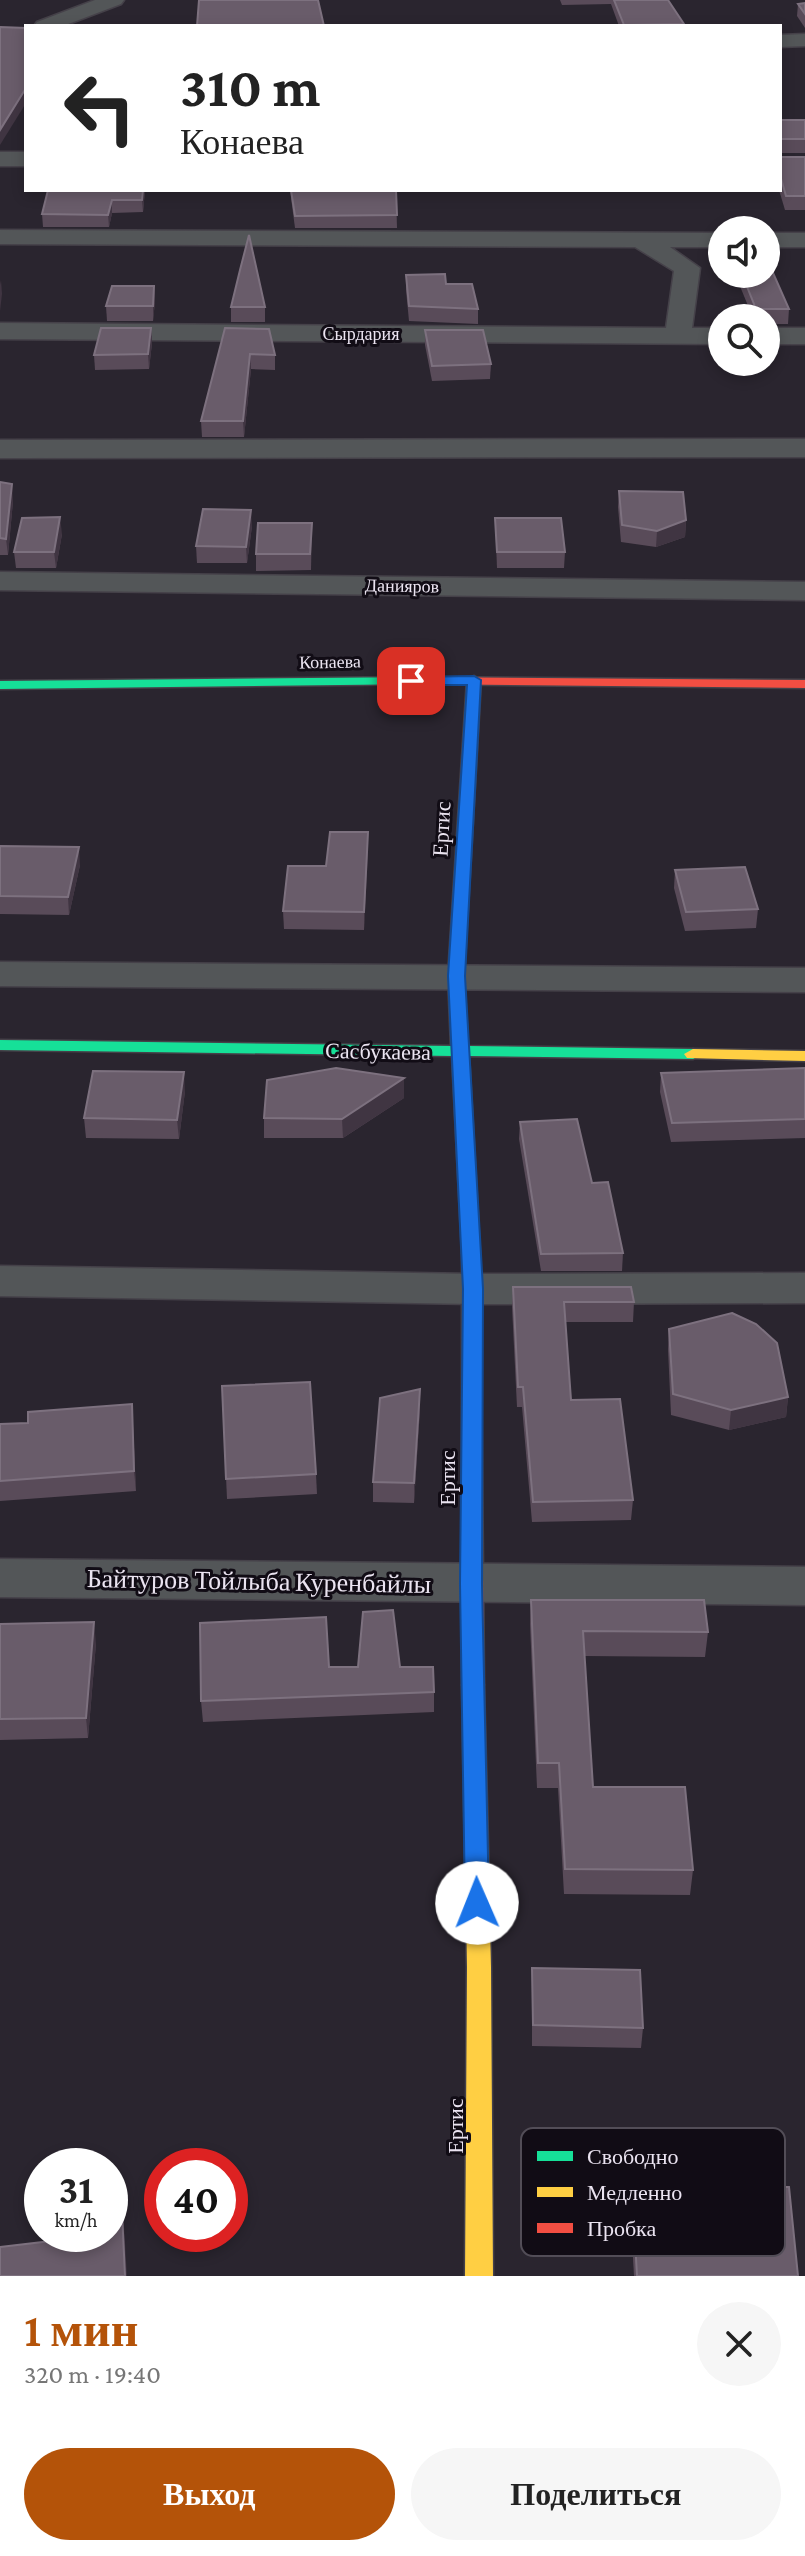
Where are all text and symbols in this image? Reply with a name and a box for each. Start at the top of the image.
icon: left [48,56,152,160]
text: 310 m [180,56,321,118]
text: Конаева [180,122,304,162]
map controls [708,216,780,376]
button: sound [708,216,780,288]
button: search [708,304,780,376]
street label: Сырдария [323,324,399,344]
street label: Данияров [365,575,439,597]
pin [377,647,445,715]
street label: Конаева [299,651,361,673]
icon: arrive [389,659,433,703]
street label: Ертис [428,801,455,857]
street label: Сасбукаева [325,1038,431,1065]
street label: Ертис [435,1450,460,1506]
street label: Байтуров Тойлыба Куренбайлы [87,1564,431,1599]
position arrow [435,1861,519,1945]
street label: Ертис [443,2098,468,2154]
legend [521,2128,785,2256]
text: Свободно [587,2144,678,2169]
speed limit sign: 40 [144,2148,248,2252]
text: 31 [59,2167,93,2212]
text: Медленно [587,2180,682,2205]
text: km/h [54,2209,98,2231]
text: Пробка [587,2216,656,2241]
button: close [697,2302,781,2386]
text: 1 мин [24,2303,138,2356]
text: 320 m · 19:40 [24,2360,161,2389]
button: Выход [24,2448,395,2540]
button: Поделиться [411,2448,781,2540]

